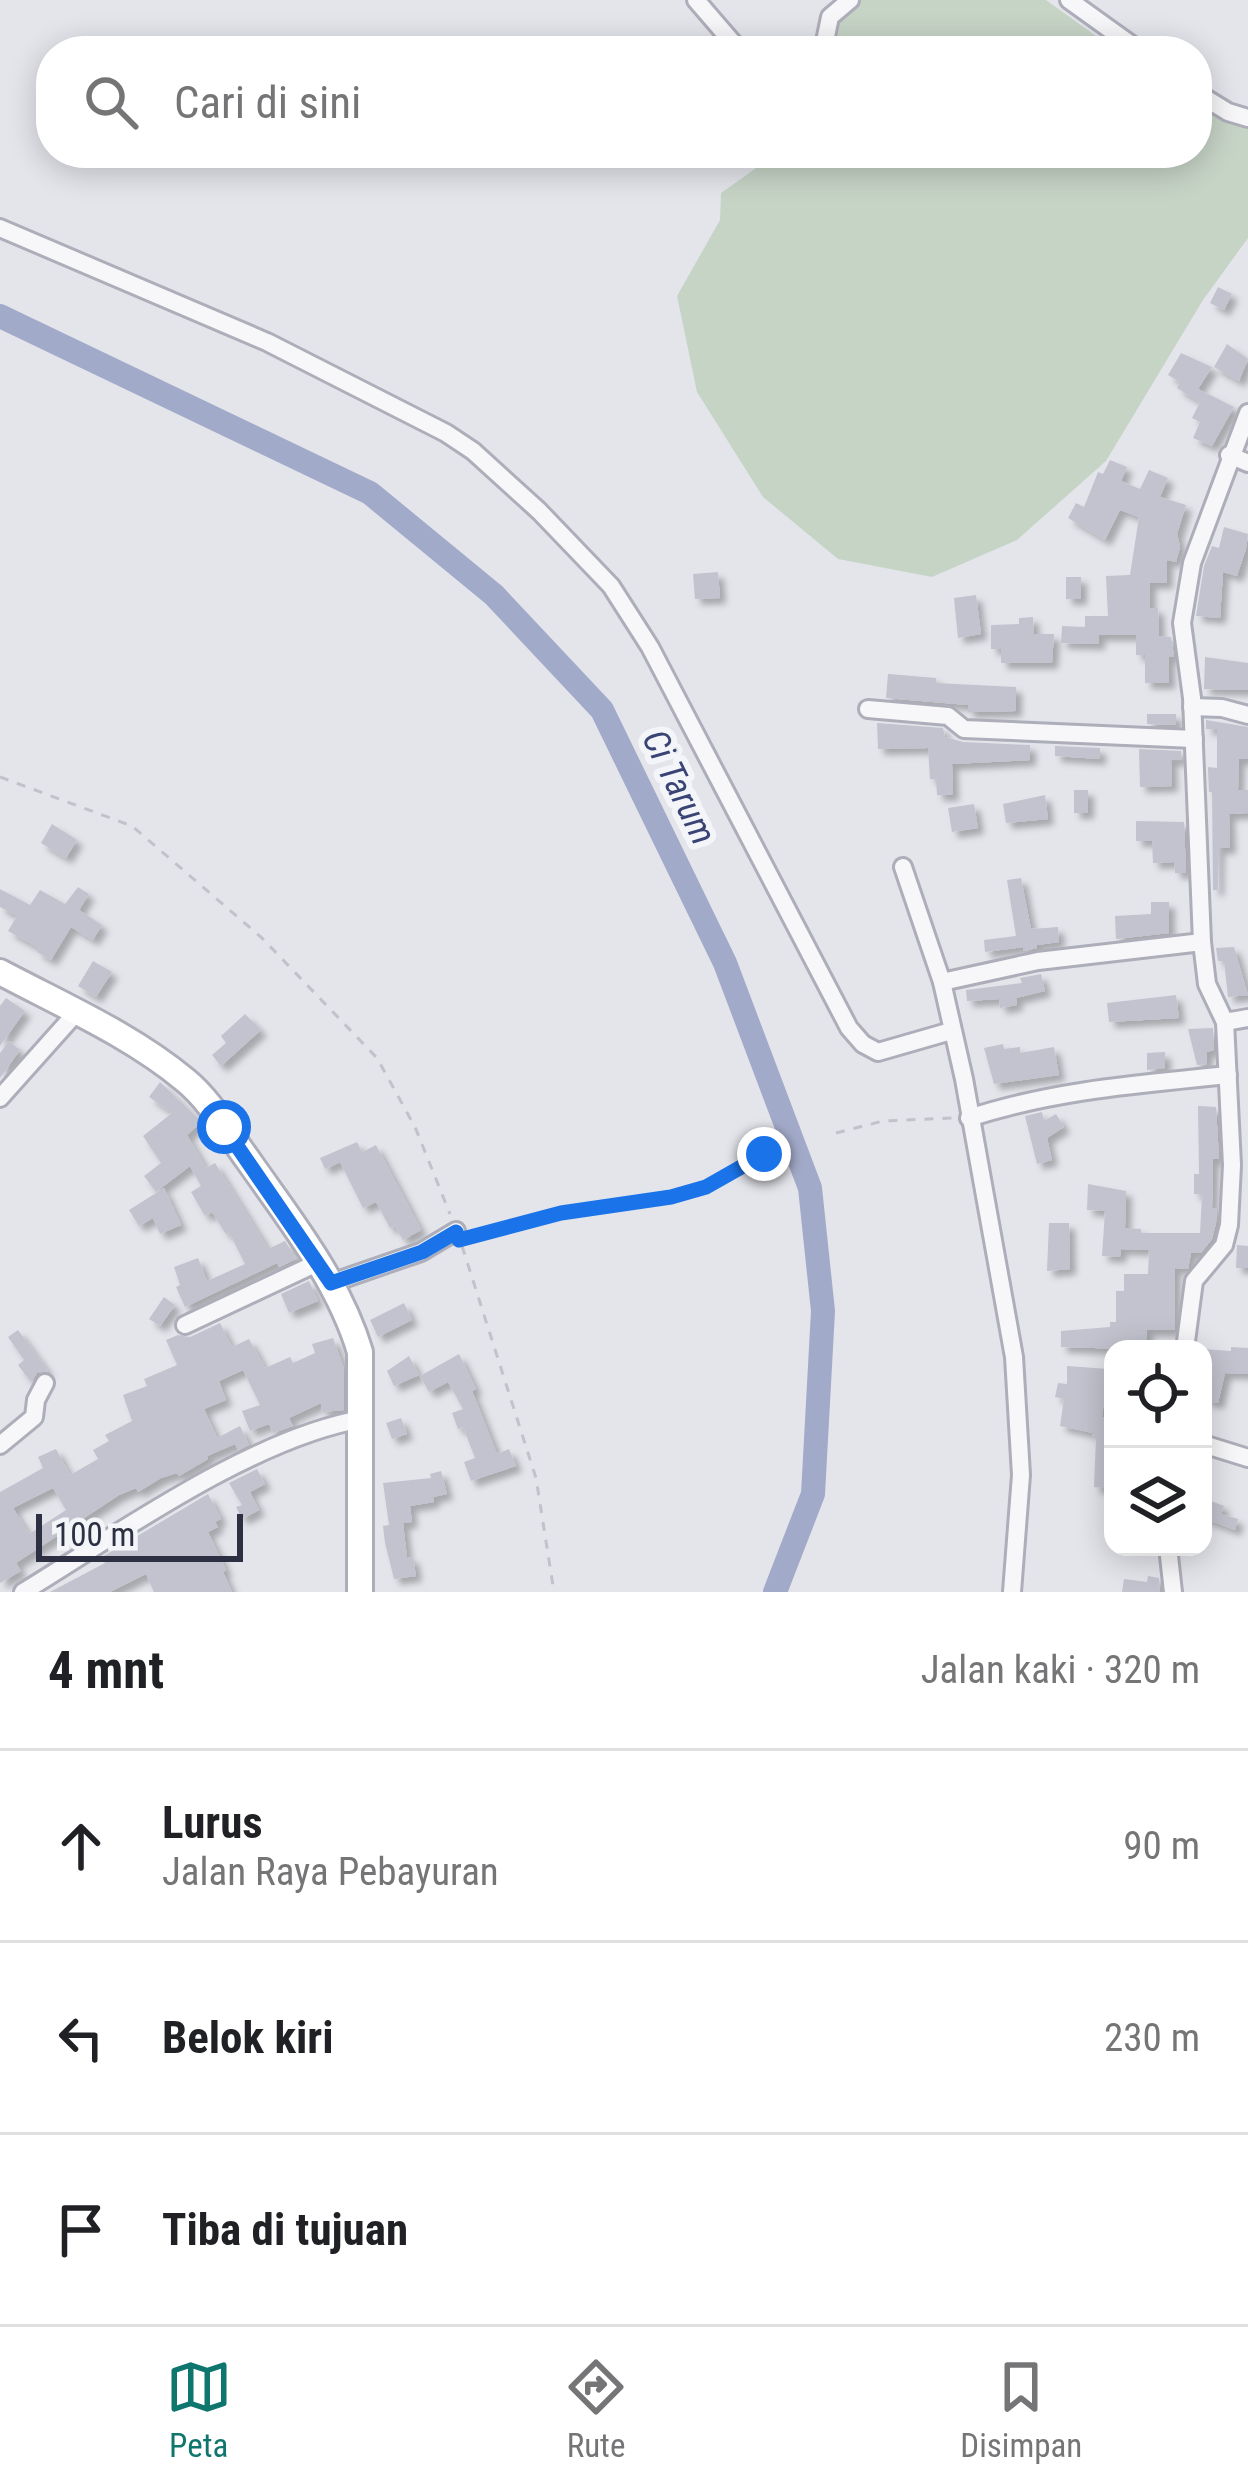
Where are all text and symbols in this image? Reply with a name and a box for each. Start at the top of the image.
search box [36,36,1212,168]
icon: search [78,69,144,135]
text: Cari di sini [174,76,361,129]
water label: Ci Tarum [633,723,725,851]
route start [197,1100,251,1154]
route end [737,1127,791,1181]
map controls [1104,1340,1212,1556]
button: locate [1104,1340,1212,1448]
button: layers [1104,1448,1212,1556]
scale bar [36,1508,243,1561]
text: 100 m [54,1515,135,1554]
text: 4 mnt [48,1641,164,1700]
text: Jalan kaki · 320 m [921,1647,1200,1693]
text: Lurus [162,1796,263,1849]
icon: ahead [48,1813,114,1879]
text: 90 m [1123,1823,1200,1869]
text: Jalan Raya Pebayuran [162,1849,499,1895]
icon: left [48,2005,114,2071]
text: Belok kiri [162,2011,333,2064]
text: 230 m [1104,2015,1200,2061]
icon: arrive [48,2197,114,2263]
text: Tiba di tujuan [162,2203,408,2256]
tab: Peta [166,2354,232,2465]
tab: Rute [563,2354,629,2465]
tab: Disimpan [960,2354,1082,2465]

